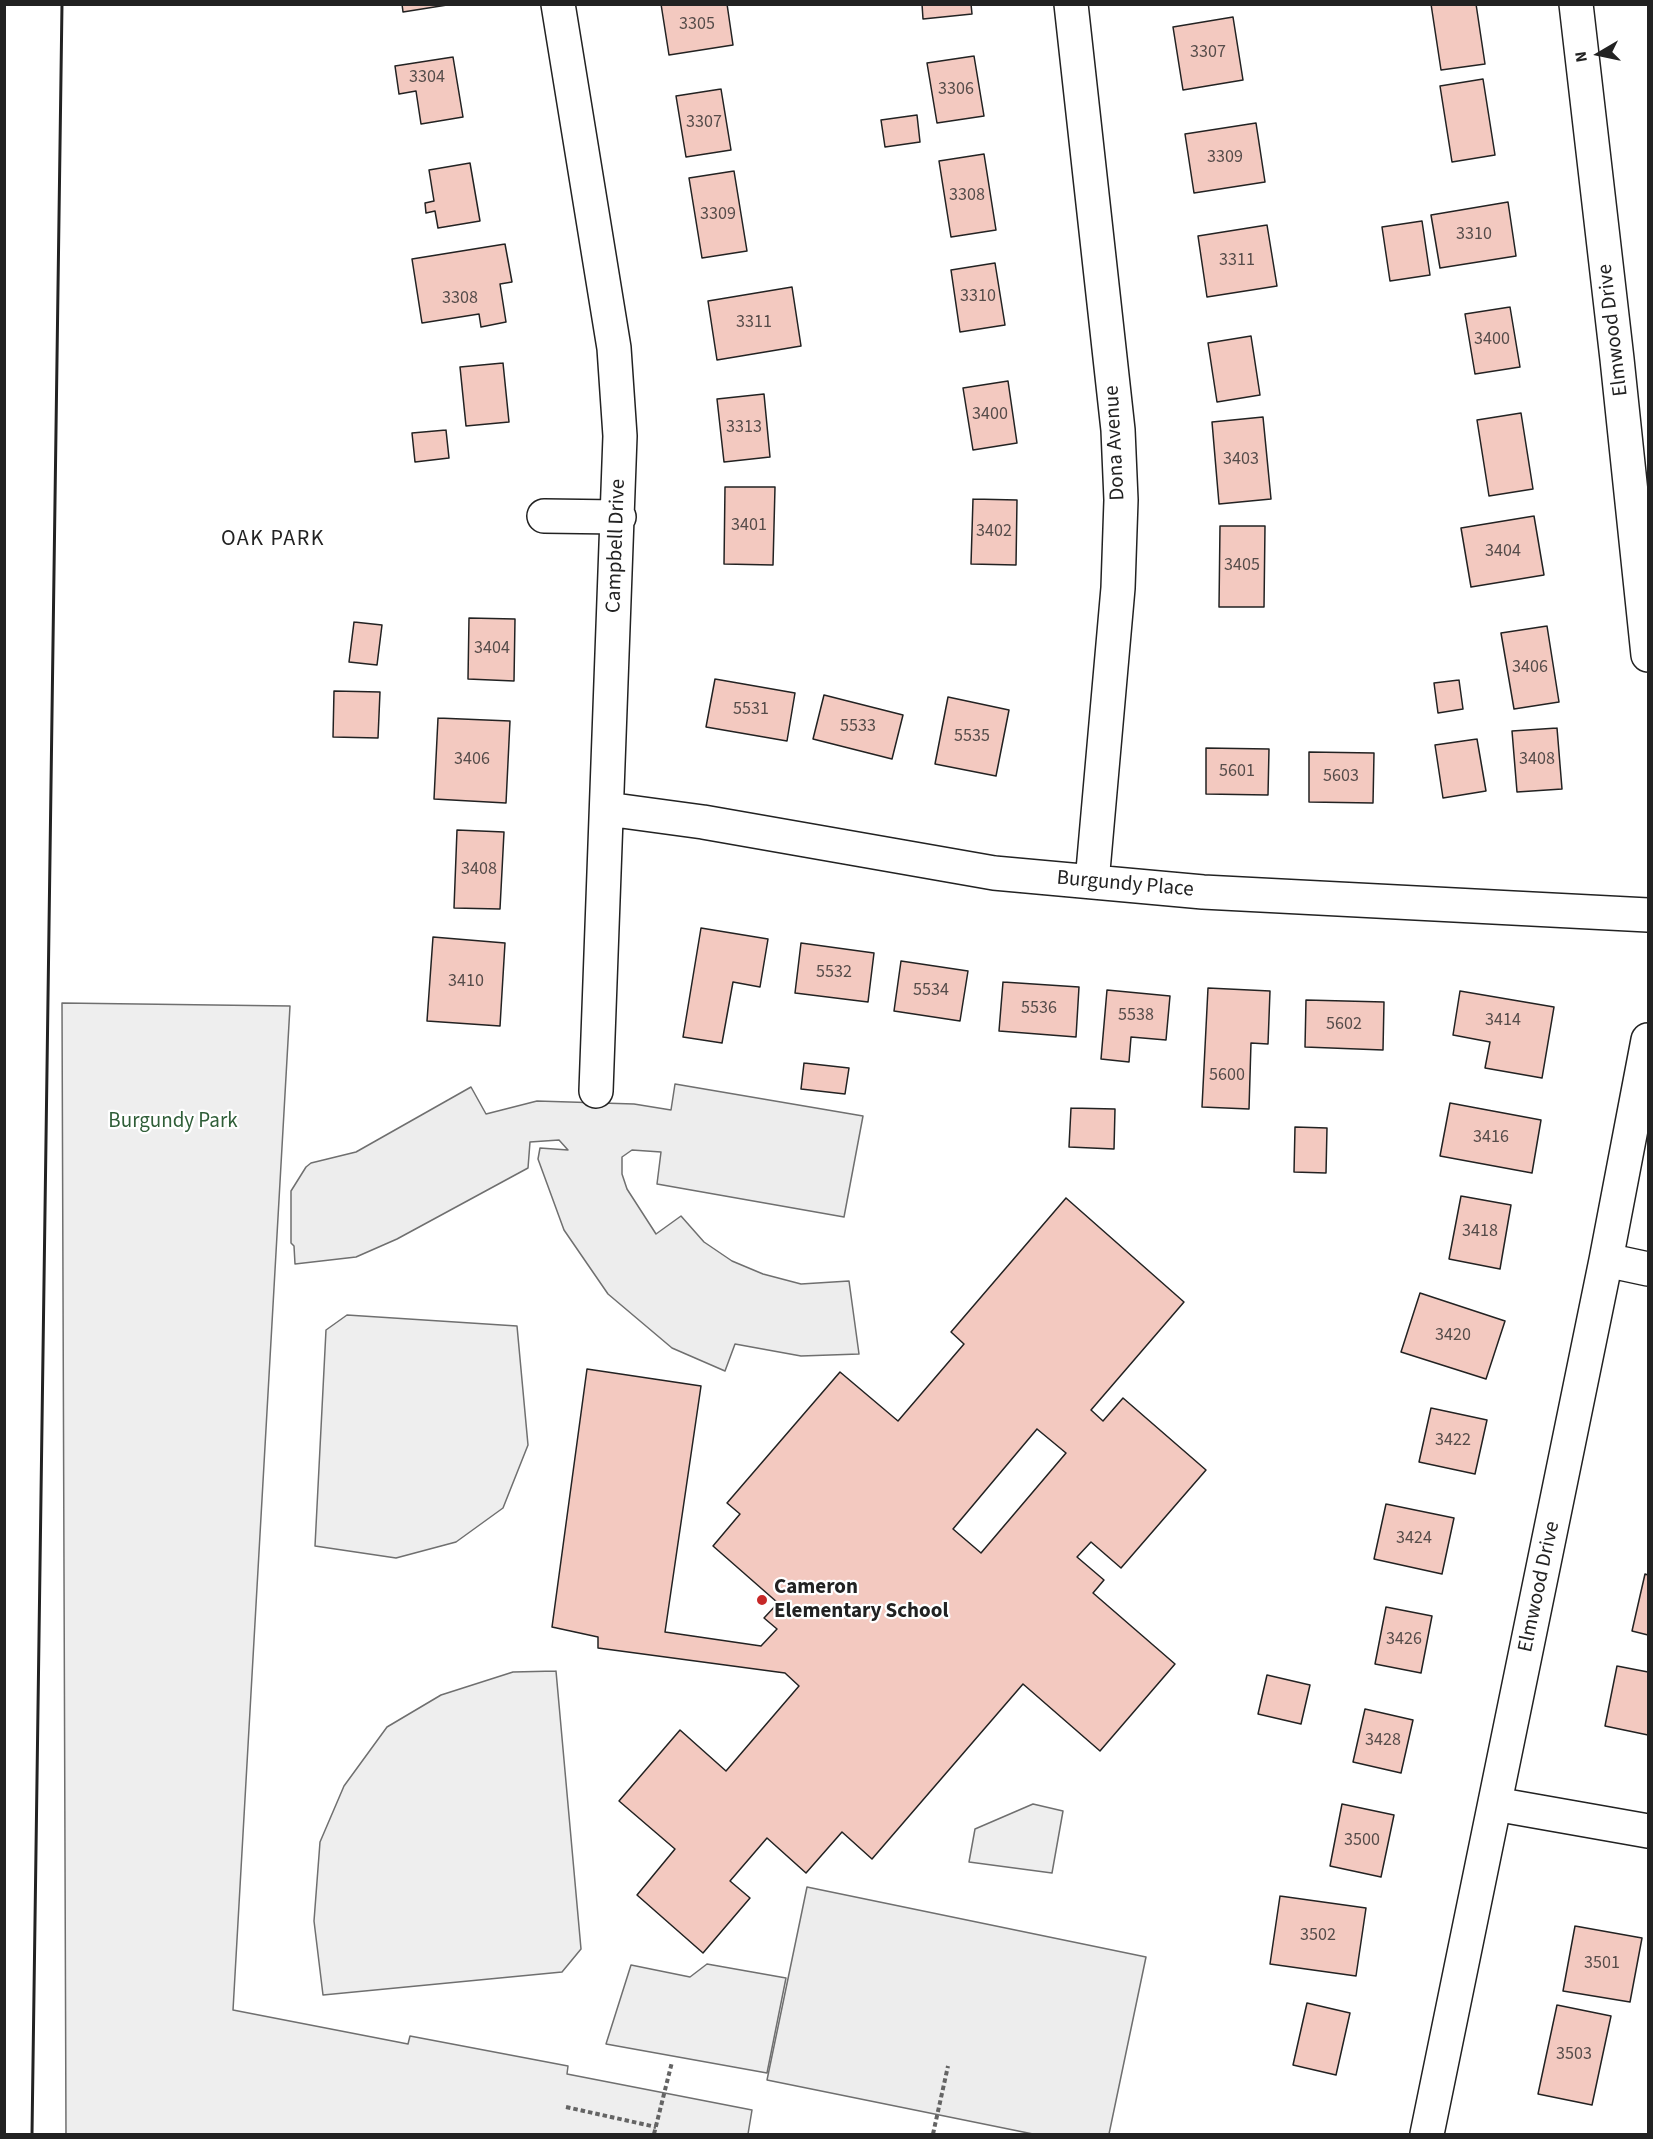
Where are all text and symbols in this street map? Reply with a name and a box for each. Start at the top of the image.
house number: 3305 [679,14,715,36]
north arrow [1569,24,1629,84]
house number: 3307 [1190,42,1226,64]
text: N [1570,50,1593,64]
house number: 3304 [409,67,445,89]
house number: 3306 [938,79,974,101]
house number: 3307 [686,112,722,134]
house number: 3309 [1207,147,1243,169]
house number: 3308 [949,185,985,207]
house number: 3309 [700,204,736,226]
house number: 3310 [1456,224,1492,246]
house number: 3311 [1219,250,1255,272]
street label: Elmwood Drive [1593,262,1635,398]
house number: 3310 [960,286,996,308]
house number: 3308 [442,288,478,310]
house number: 3311 [736,312,772,334]
house number: 3400 [1474,329,1510,351]
street label: Dona Avenue [1100,385,1132,501]
house number: 3400 [972,404,1008,426]
house number: 3313 [726,417,762,439]
house number: 3403 [1223,449,1259,471]
street label: Campbell Drive [602,479,632,613]
house number: 3401 [731,515,767,537]
house number: 3402 [976,521,1012,543]
district label: OAK PARK [221,527,325,553]
house number: 3404 [1485,541,1521,563]
house number: 3405 [1224,555,1260,577]
house number: 3404 [474,638,510,660]
house number: 3406 [1512,657,1548,679]
house number: 5531 [733,699,769,721]
house number: 5533 [840,716,876,738]
house number: 5535 [954,726,990,748]
house number: 3406 [454,749,490,771]
house number: 3408 [1519,749,1555,771]
house number: 5601 [1219,761,1255,783]
house number: 5603 [1323,766,1359,788]
house number: 3408 [461,859,497,881]
street label: Burgundy Place [1055,866,1195,904]
house number: 5532 [816,962,852,984]
house number: 3410 [448,971,484,993]
house number: 5534 [913,980,949,1002]
house number: 5536 [1021,998,1057,1020]
house number: 5538 [1118,1005,1154,1027]
house number: 3414 [1485,1010,1521,1032]
house number: 5602 [1326,1014,1362,1036]
house number: 5600 [1209,1065,1245,1087]
park label: Burgundy Park [108,1109,238,1135]
house number: 3416 [1473,1127,1509,1149]
house number: 3418 [1462,1221,1498,1243]
house number: 3420 [1435,1325,1471,1347]
house number: 3422 [1435,1430,1471,1452]
street label: Elmwood Drive [1514,1519,1566,1655]
house number: 3424 [1396,1528,1432,1550]
place label: Cameron Elementary School [774,1575,948,1625]
marker: Cameron Elementary School [755,1593,769,1607]
house number: 3426 [1386,1629,1422,1651]
house number: 3428 [1365,1730,1401,1752]
house number: 3500 [1344,1830,1380,1852]
house number: 3502 [1300,1925,1336,1947]
house number: 3501 [1584,1953,1620,1975]
house number: 3503 [1556,2044,1592,2066]

